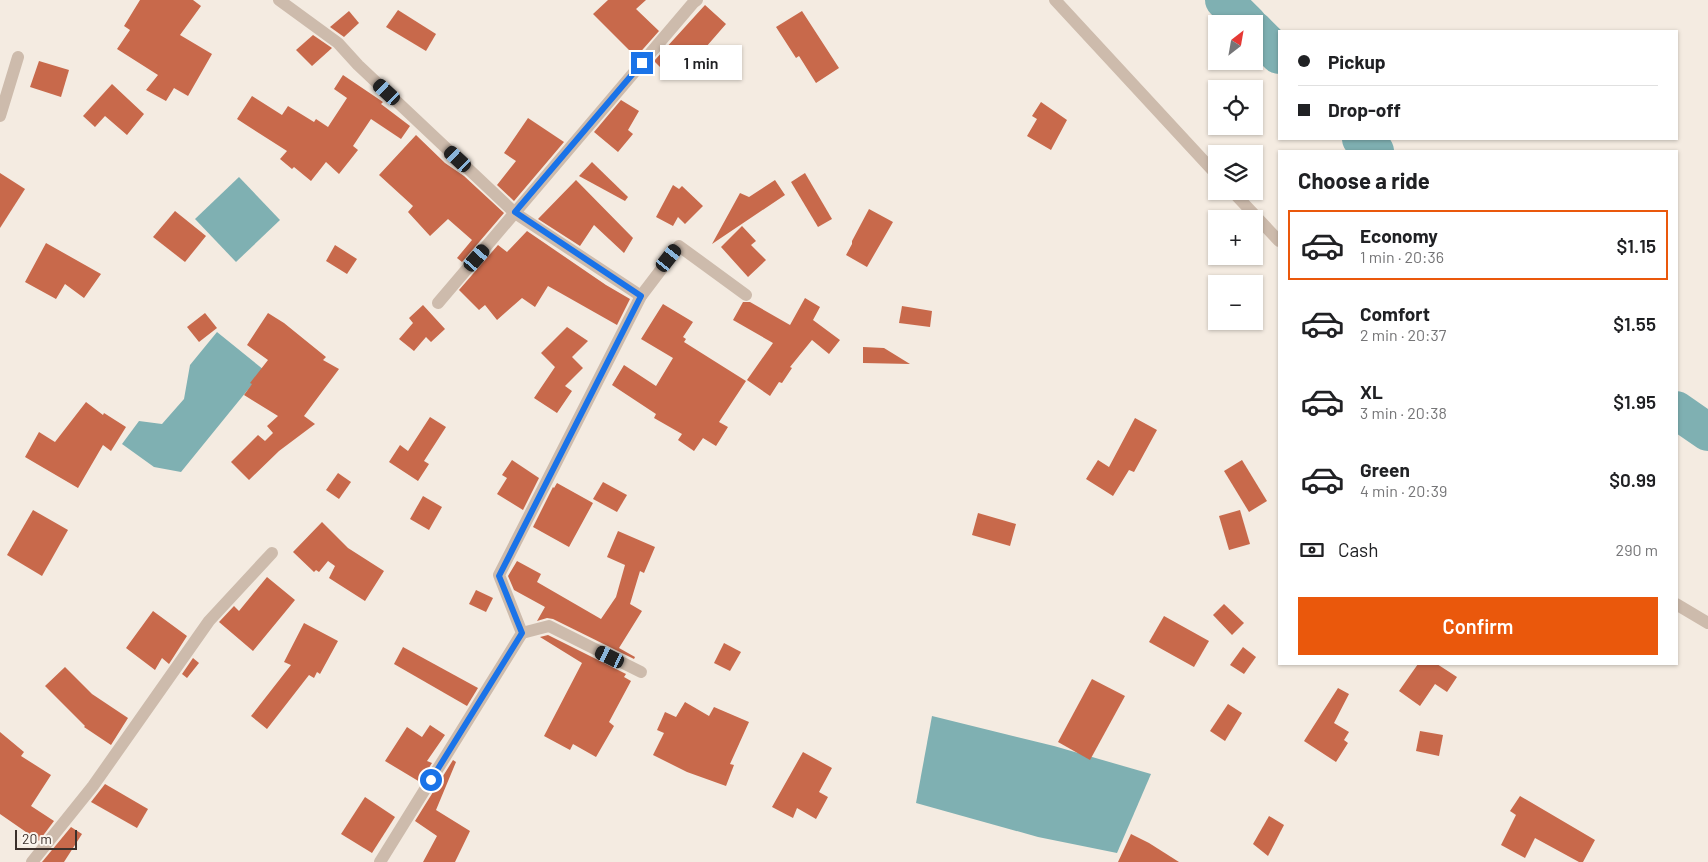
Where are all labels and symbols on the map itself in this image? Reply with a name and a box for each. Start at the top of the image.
north arrow [1208,15,1262,70]
callout: 1 min [660,46,742,80]
route end [631,52,653,74]
car [370,76,403,108]
car [441,143,474,175]
car [461,242,492,274]
car [653,242,684,274]
car [593,644,626,670]
route start [420,769,442,791]
scale bar [15,827,78,850]

